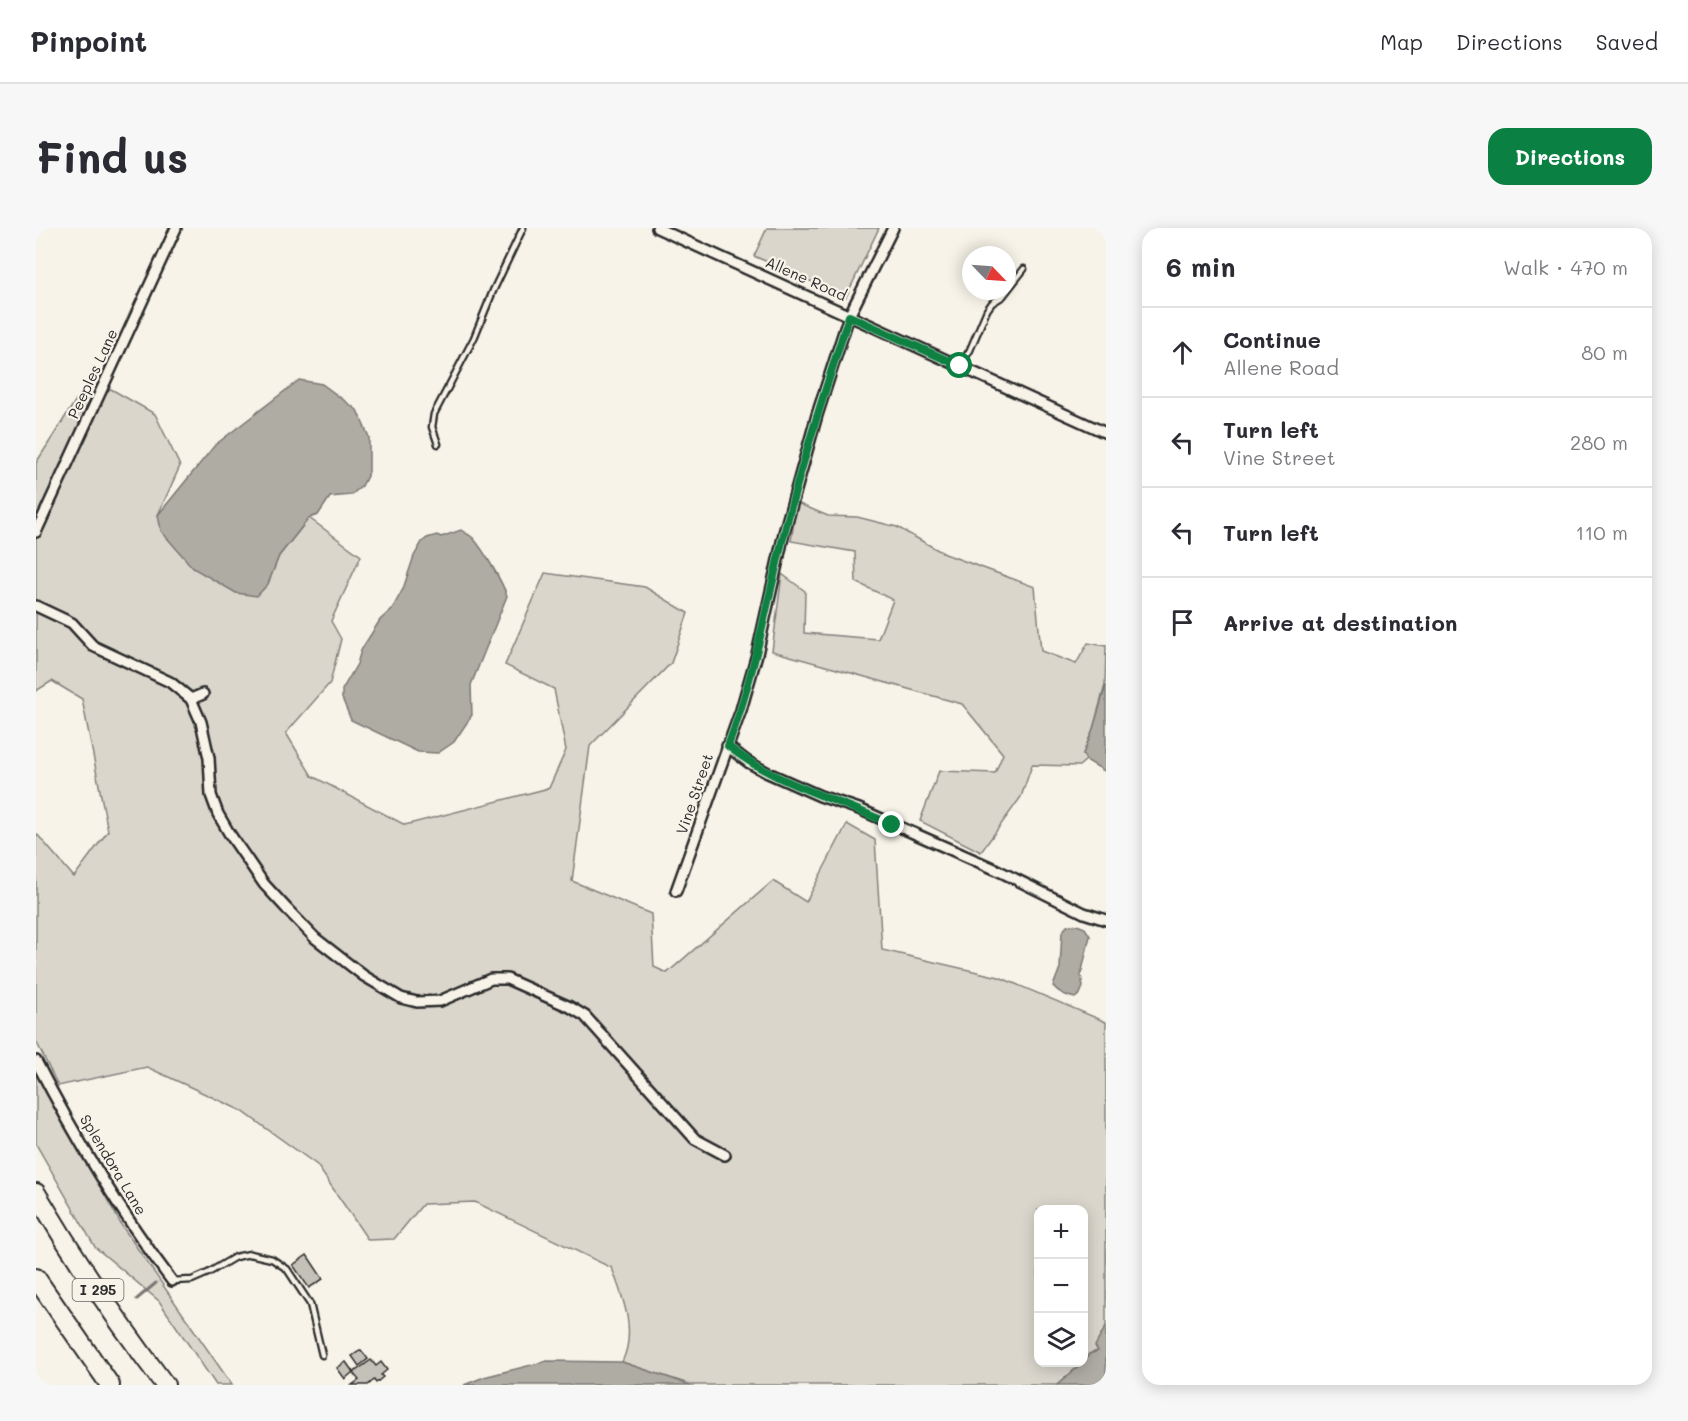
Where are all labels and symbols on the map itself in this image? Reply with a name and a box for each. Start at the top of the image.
north arrow [962,246,1016,300]
street label: Allene Road [763,251,850,305]
street label: Peeples Lane [63,325,122,422]
route start [946,352,972,378]
street label: Vine Street [671,751,717,837]
route end [878,811,904,837]
street label: Splendora Lane [76,1110,152,1218]
road number: I 295 [72,1279,124,1301]

